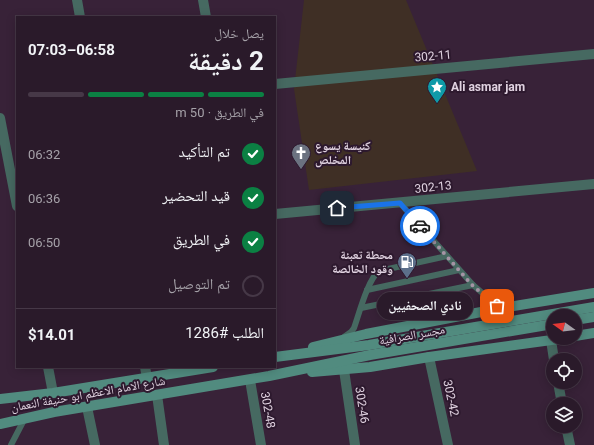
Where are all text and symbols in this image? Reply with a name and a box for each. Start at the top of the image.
text: يصل خلال [215,26,264,41]
text: 06:58–07:03 [28,41,115,59]
text: 2 دقيقة [188,46,264,76]
street label: 302-11 [414,47,452,65]
place icon: Ali asmar jam [426,76,448,104]
place label: Ali asmar jam [451,80,525,94]
text: في الطريق · 50 m [175,105,264,120]
place label: كنيسة يسوع المخلص [315,139,371,168]
church icon: كنيسة يسوع المخلص [290,142,312,170]
text: تم التأكيد [179,143,230,161]
icon: check [242,143,264,165]
text: 06:32 [28,147,60,162]
street label: 302-13 [414,178,452,196]
text: قيد التحضير [162,187,230,205]
icon: check [242,187,264,209]
text: 06:36 [28,191,60,206]
pin [320,191,354,225]
icon: home [326,197,348,219]
courier [400,206,440,246]
icon: car [409,215,431,237]
text: في الطريق [173,231,230,249]
icon: check [242,231,264,253]
text: 06:50 [28,235,60,250]
place label: محطة تعبئة وقود الخالصة [332,248,393,276]
fuel station icon: محطة تعبئة وقود الخالصة [396,251,418,279]
text: تم التوصيل [168,275,230,293]
pin [480,289,514,323]
callout: نادي الصحفيين [377,292,473,320]
icon: bag [486,295,508,317]
text: نادي الصحفيين [388,298,462,313]
north arrow [546,309,582,345]
map controls [546,309,582,433]
street label: مجسر الصرافية [378,322,446,348]
text: الطلب #1286 [185,324,264,342]
text: $14.01 [28,326,75,344]
button: locate [546,353,582,389]
street label: شارع الامام الاعظم ابو حنيفة النعمان [10,374,166,415]
street label: 302-42 [440,378,462,418]
street label: 302-46 [352,386,372,425]
street label: 302-48 [258,391,278,430]
button: layers [546,397,582,433]

